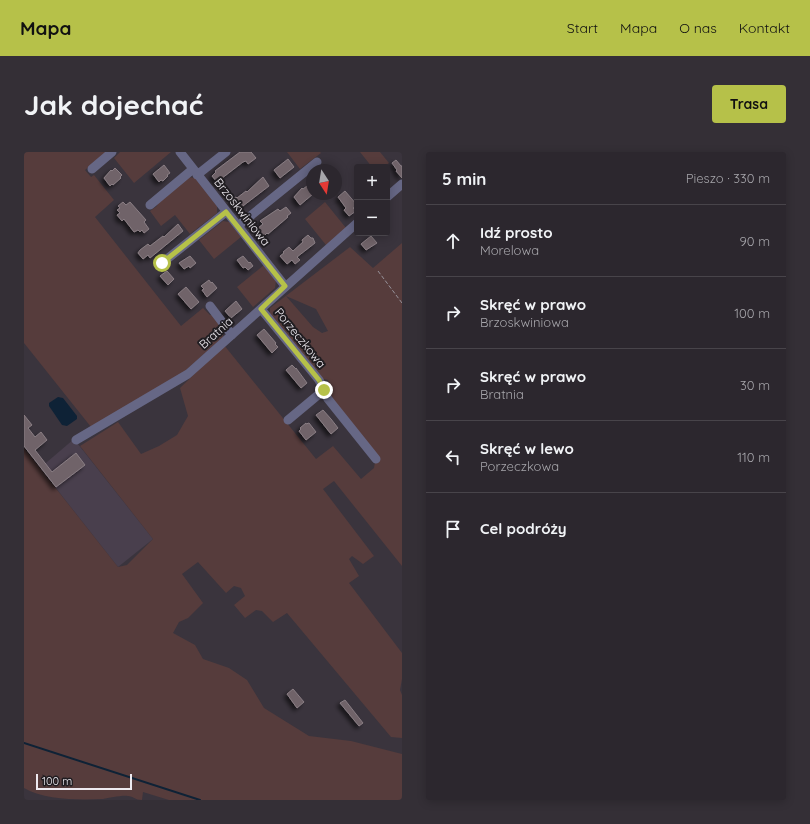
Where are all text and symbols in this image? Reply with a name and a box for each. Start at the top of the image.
text: Mapa [20,16,71,40]
text: Start [567,19,598,37]
text: Mapa [620,19,657,37]
text: O nas [679,19,717,37]
text: Kontakt [739,19,790,37]
button: Trasa [712,85,786,123]
text: Jak dojechać [24,87,203,122]
north arrow [306,164,342,200]
map controls [354,164,390,236]
button: + [354,164,390,200]
text: 5 min [442,168,486,189]
text: Pieszo · 330 m [686,170,770,186]
street label: Brzoskwiniowa [211,175,274,249]
button: − [354,200,390,236]
text: Idź prosto [480,223,553,242]
icon: ahead [442,230,464,252]
text: 90 m [740,233,770,249]
text: Morelowa [480,242,539,258]
route start [153,254,171,272]
text: Skręć w prawo [480,295,586,314]
icon: right [442,302,464,324]
street label: Porzeczkowa [272,305,329,371]
text: 100 m [734,305,770,321]
street label: Bratnia [196,314,236,352]
text: Brzoskwiniowa [480,314,569,330]
text: Skręć w prawo [480,367,586,386]
icon: right [442,374,464,396]
text: 30 m [740,377,770,393]
route end [315,381,333,399]
text: Bratnia [480,386,524,402]
text: Skręć w lewo [480,439,574,458]
icon: left [442,446,464,468]
text: 110 m [737,449,770,465]
text: Porzeczkowa [480,458,559,474]
icon: arrive [442,518,464,540]
text: Cel podróży [480,519,567,538]
scale bar [36,772,132,791]
text: 100 m [42,774,72,788]

